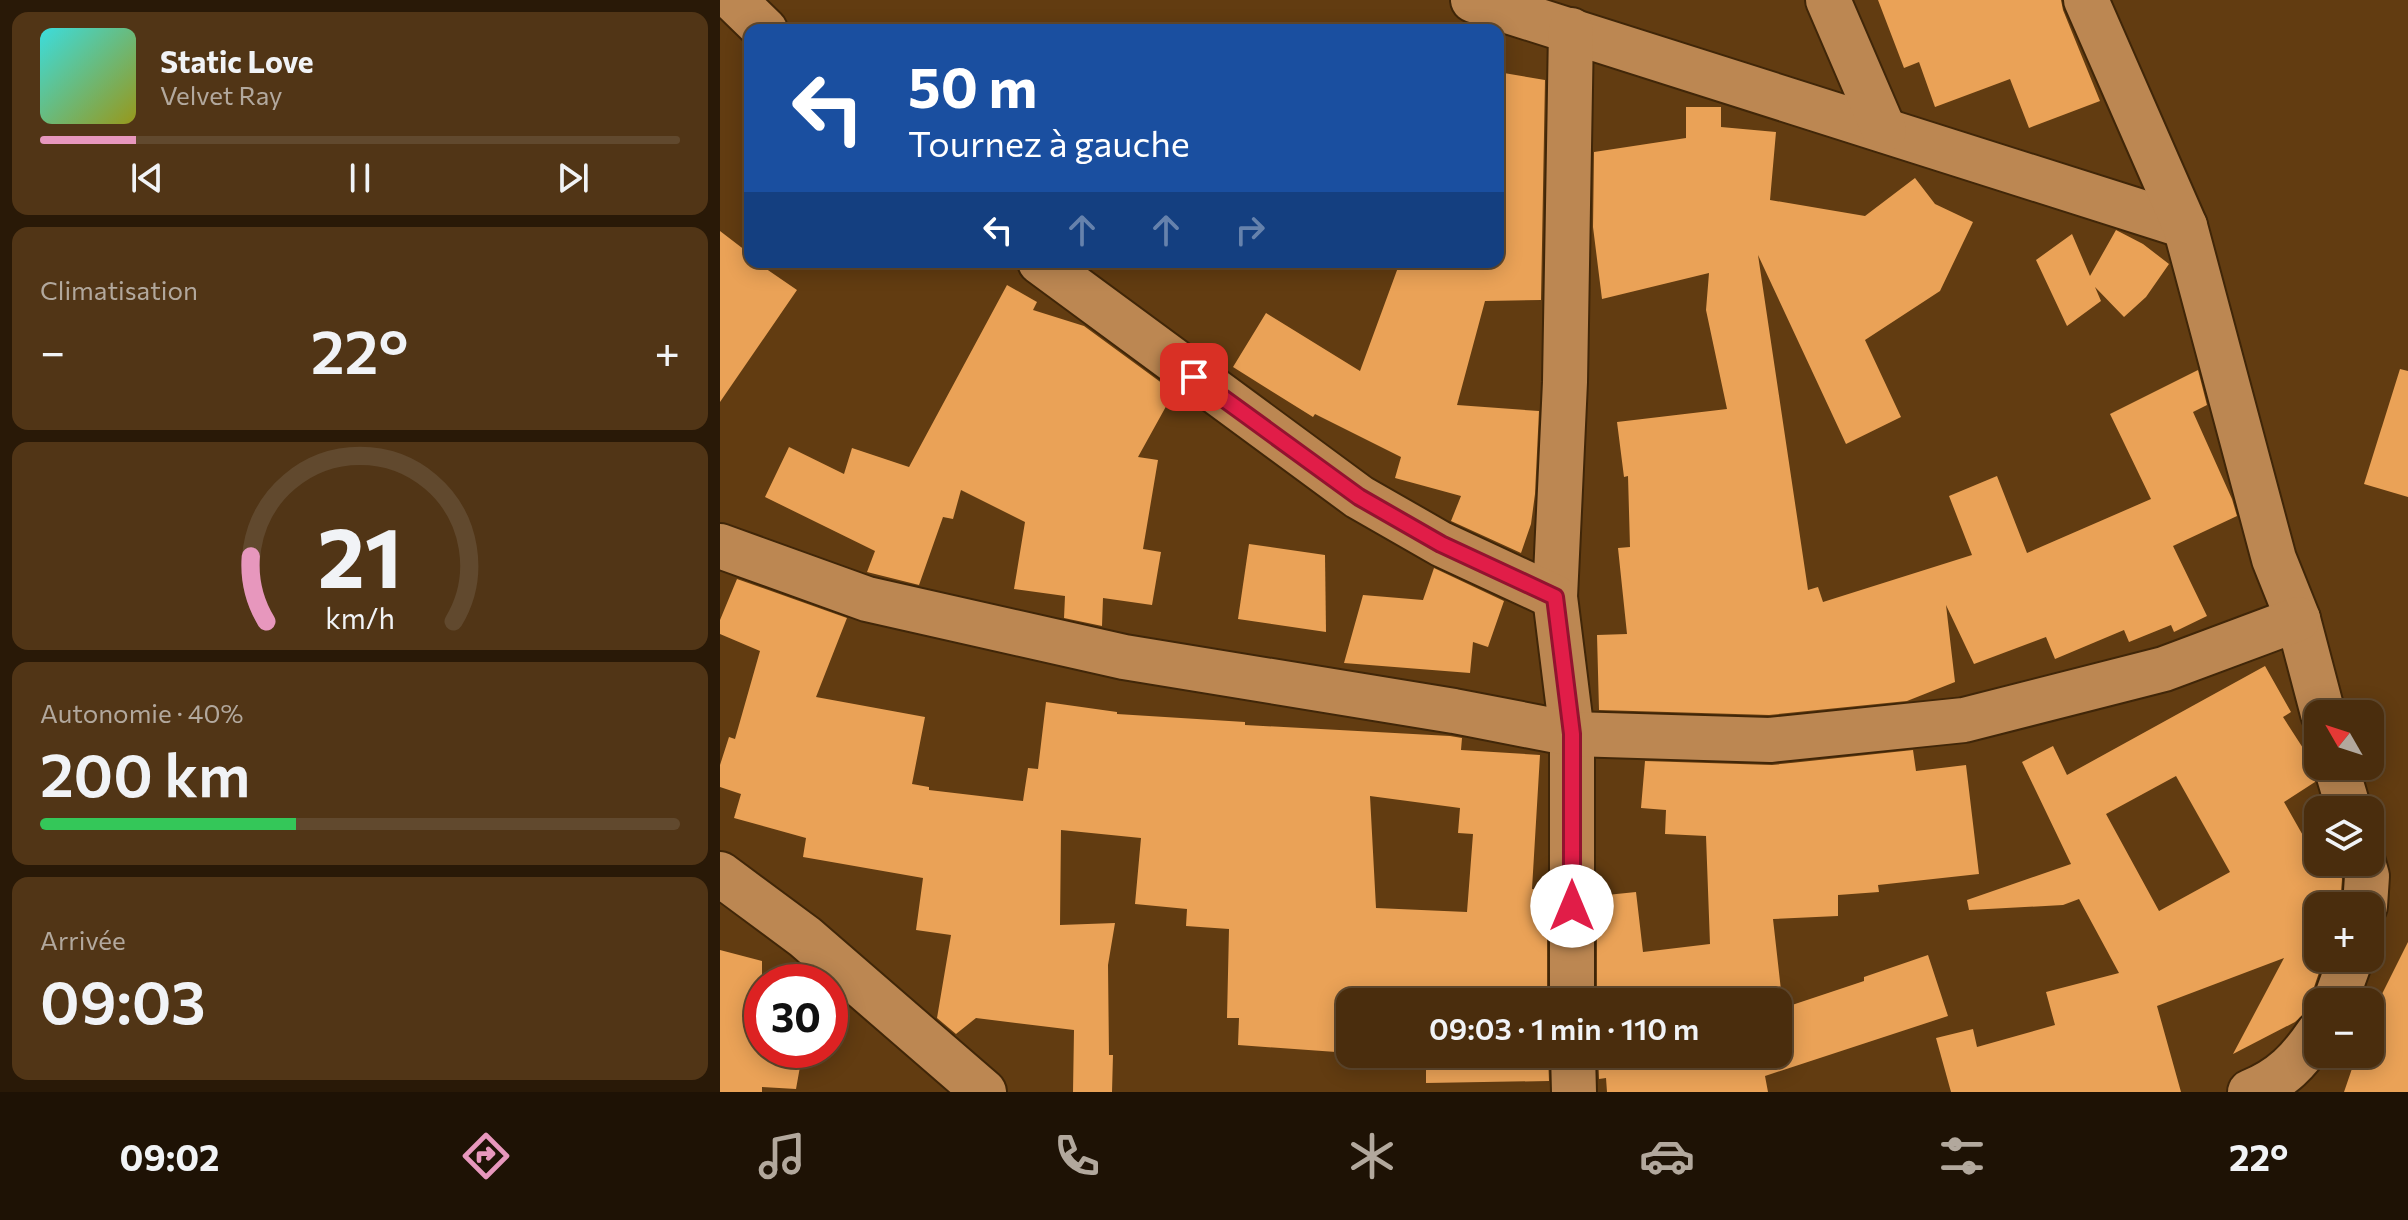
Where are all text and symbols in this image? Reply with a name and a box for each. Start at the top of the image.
text: Static Love [160,42,314,79]
text: 50 m [908,51,1037,120]
icon: left [776,56,880,160]
text: Velvet Ray [160,79,283,110]
text: Tournez à gauche [908,120,1190,164]
icon: previous [125,156,169,200]
icon: pause [338,156,382,200]
icon: next [551,156,595,200]
icon: left [976,208,1020,252]
icon: ahead [1060,208,1104,252]
icon: ahead [1144,208,1188,252]
icon: right [1228,208,1272,252]
text: Climatisation [40,274,198,305]
text: 22° [311,313,408,386]
text: − [40,323,65,377]
text: + [654,323,680,377]
pin [1160,343,1228,411]
icon: arrive [1172,355,1216,399]
text: 21 [318,503,402,605]
text: km/h [325,600,395,635]
text: Autonomie · 40% [40,697,243,728]
north arrow [2304,700,2384,780]
map controls [2304,700,2384,1068]
text: 200 km [40,736,250,809]
button: layers [2304,796,2384,876]
position arrow [1530,864,1614,948]
button: + [2304,892,2384,972]
text: Arrivée [40,924,126,955]
text: 09:03 [40,963,206,1036]
speed limit sign: 30 [744,964,848,1068]
button: − [2304,988,2384,1068]
text: 09:03 · 1 min · 110 m [1429,1009,1699,1046]
icon: directions [458,1128,514,1184]
icon: music [754,1128,810,1184]
icon: phone [1049,1128,1105,1184]
icon: climate [1344,1128,1400,1184]
icon: car [1639,1128,1695,1184]
icon: filters [1934,1128,1990,1184]
text: 09:02 [120,1134,219,1178]
text: 22° [2229,1134,2288,1178]

